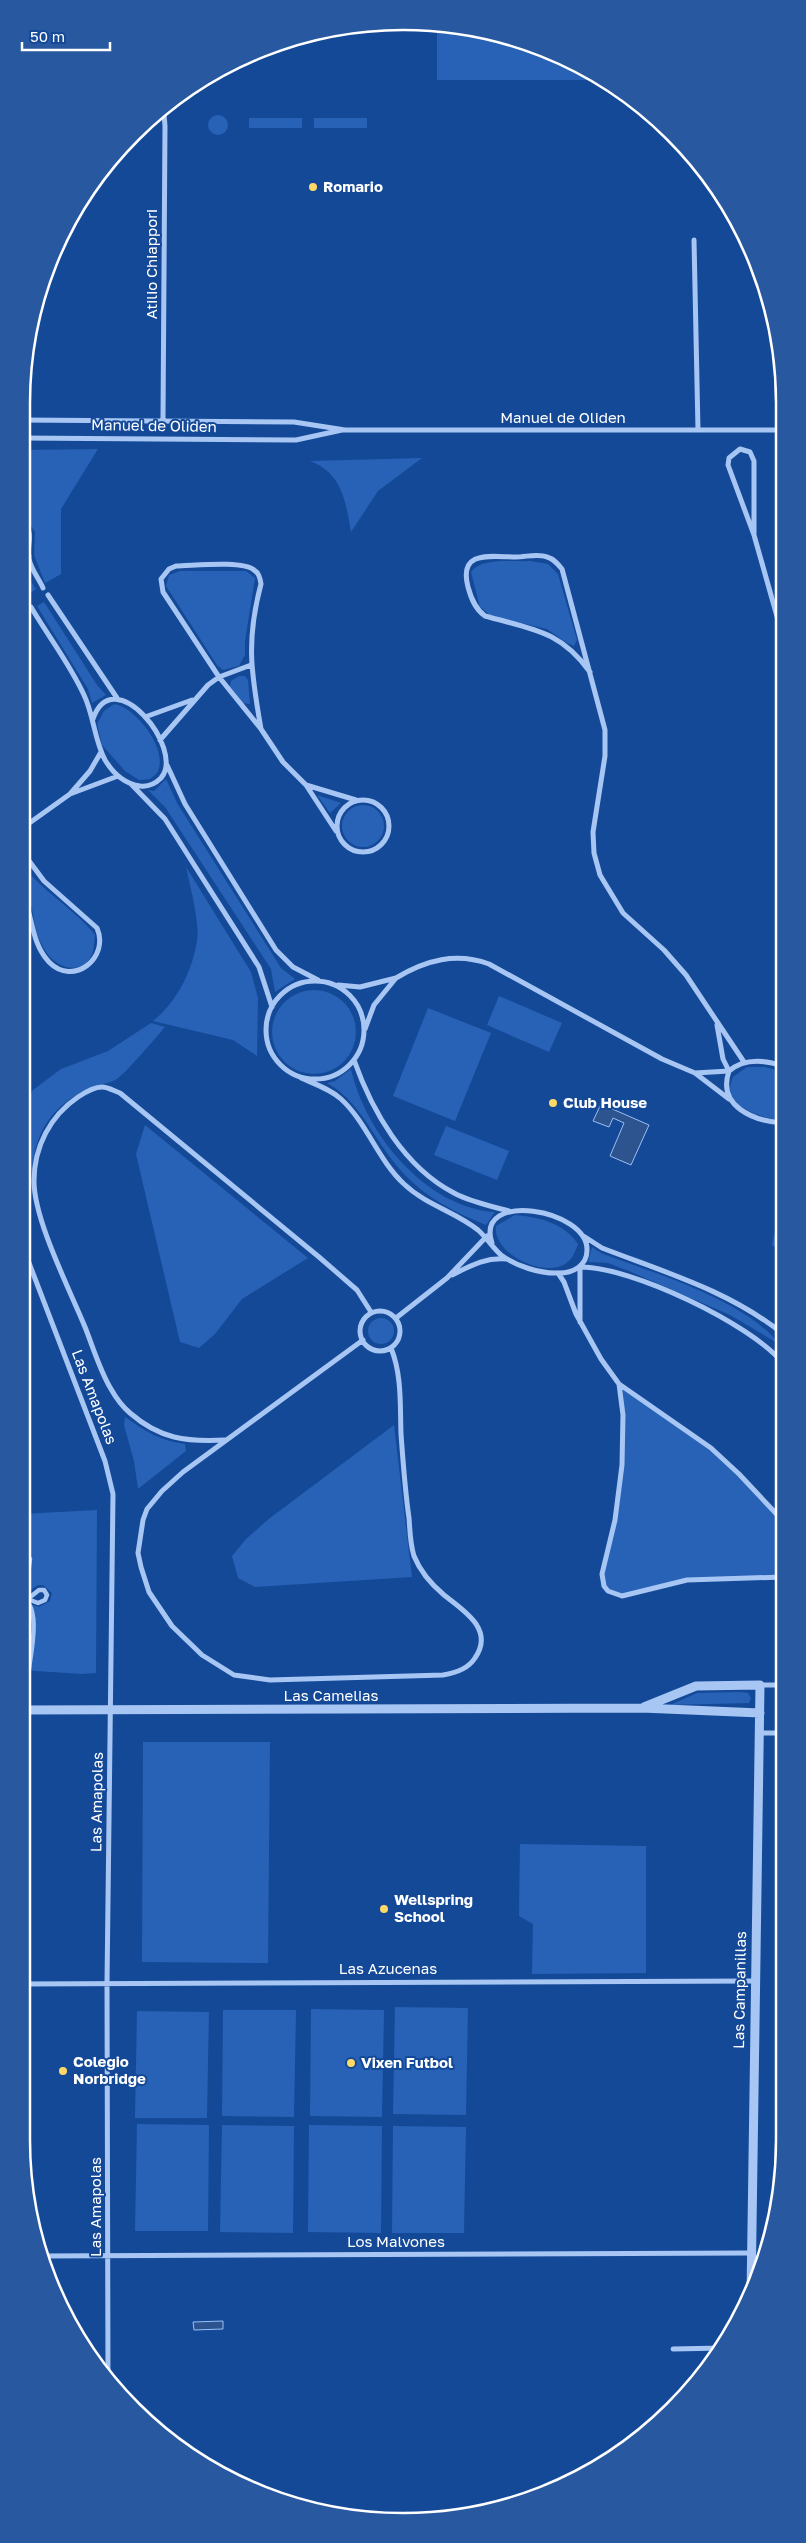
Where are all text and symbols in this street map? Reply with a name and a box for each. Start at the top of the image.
scale bar [22,20,110,52]
text: 50 m [30,27,65,45]
place label: Romario [323,177,383,195]
marker: Romario [307,181,319,193]
street label: Atilio Chiappori [142,209,160,319]
street label: Manuel de Oliden [500,408,626,426]
street label: Manuel de Oliden [91,415,217,435]
place label: Club House [563,1093,647,1111]
marker: Club House [547,1097,559,1109]
street label: Las Amapolas [69,1347,121,1447]
street label: Las Camelias [284,1686,378,1704]
street label: Las Amapolas [86,1752,106,1852]
place label: Wellspring School [394,1890,473,1925]
marker: Wellspring School [378,1903,390,1915]
street label: Las Campanillas [729,1931,749,2049]
street label: Las Azucenas [339,1959,437,1977]
place label: Colegio Norbridge [73,2052,146,2087]
place label: Vixen Futbol [361,2053,453,2071]
marker: Vixen Futbol [345,2057,357,2069]
marker: Colegio Norbridge [57,2065,69,2077]
street label: Las Amapolas [86,2157,104,2257]
street label: Los Malvones [347,2232,445,2250]

